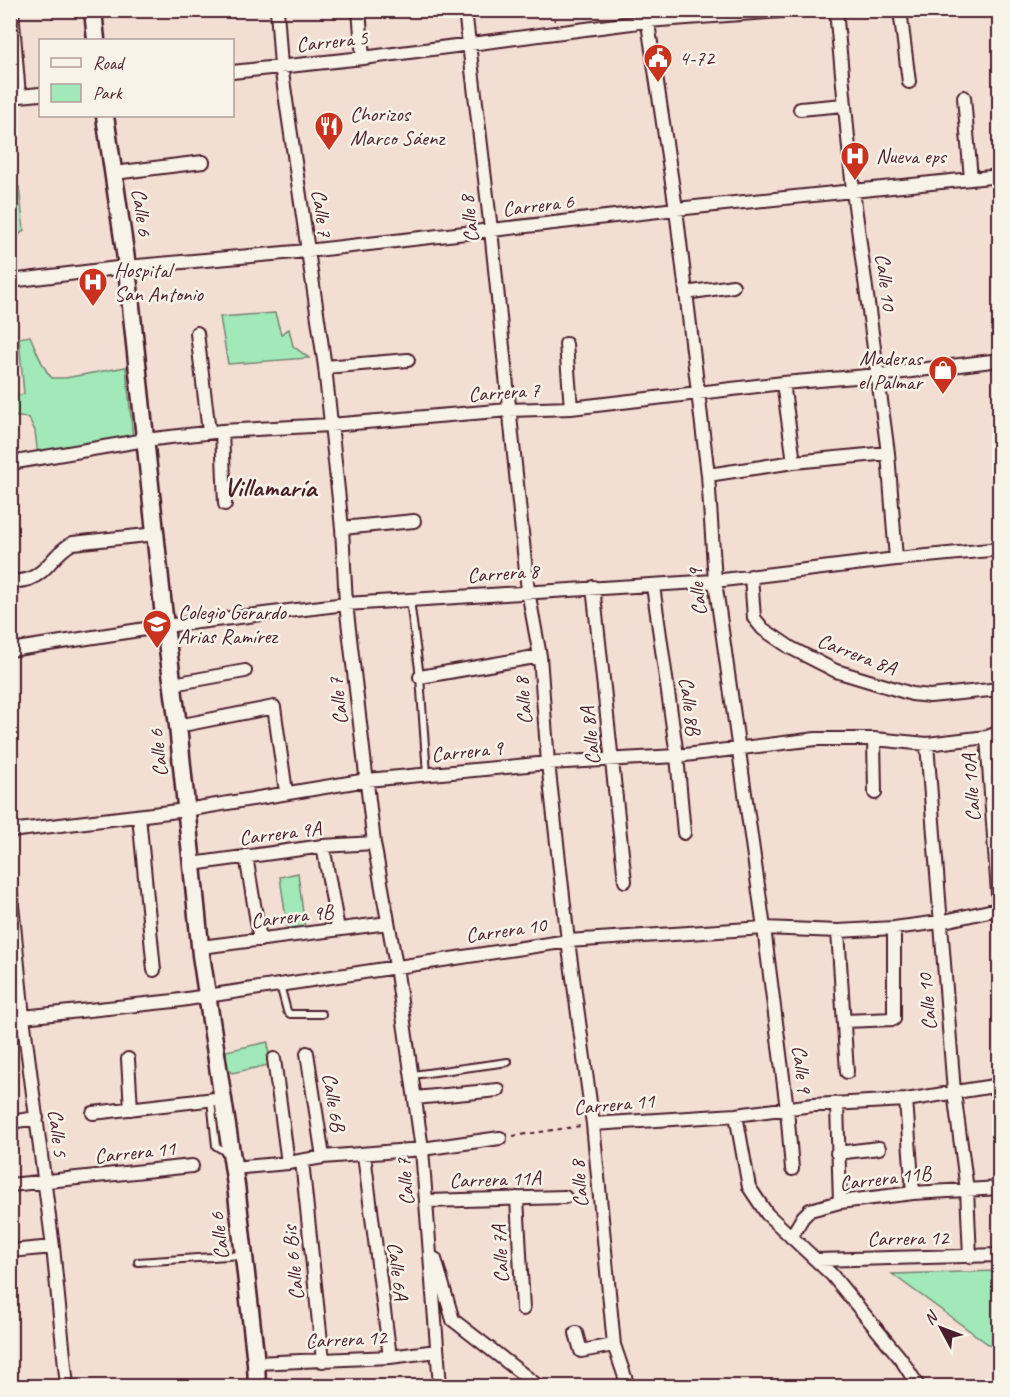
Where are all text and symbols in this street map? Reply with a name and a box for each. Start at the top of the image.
street label: Carrera 5 [295,24,371,58]
legend [39,39,234,117]
public building icon: 4-72 [642,42,674,84]
place label: 4-72 [679,45,716,71]
text: Road [93,52,126,74]
text: Park [93,82,123,104]
place label: Chorizos Marco Sáenz [350,101,446,151]
restaurant icon: Chorizos Marco Sáenz [313,110,345,152]
hospital icon: Nueva eps [839,140,871,182]
place label: Nueva eps [876,143,948,169]
street label: Calle 6 [126,187,158,238]
street label: Calle 7 [306,188,338,240]
street label: Carrera 6 [501,188,576,222]
street label: Calle 8 [453,191,485,244]
street label: Calle 10 [870,252,903,313]
place label: Hospital San Antonio [114,257,204,307]
hospital icon: Hospital San Antonio [77,266,109,308]
place label: Maderas el Palmar [858,345,924,395]
shop icon: Maderas el Palmar [927,354,959,396]
street label: Carrera 7 [467,376,542,407]
district label: Villamaría [224,470,318,504]
street label: Carrera 8 [466,557,542,588]
street label: Calle 9 [681,565,712,617]
place label: Colegio Gerardo Arias Ramírez [178,599,288,649]
school or university icon: Colegio Gerardo Arias Ramírez [141,608,173,650]
street label: Carrera 8A [814,627,901,681]
street label: Calle 7 [322,674,354,726]
street label: Calle 8 [508,674,538,726]
street label: Calle 8B [673,675,707,739]
street label: Calle 8A [574,704,606,766]
street label: Calle 6 [143,727,173,778]
street label: Carrera 9 [430,734,506,768]
street label: Calle 10A [956,752,986,823]
street label: Carrera 9A [238,815,324,851]
street label: Carrera 9B [249,898,337,934]
street label: Carrera 10 [464,911,550,949]
street label: Calle 10 [911,971,942,1032]
street label: Calle 9 [786,1044,818,1096]
street label: Calle 6B [317,1071,352,1135]
street label: Carrera 11 [572,1087,657,1120]
street label: Calle 5 [42,1108,74,1160]
street label: Carrera 11 [93,1135,178,1169]
street label: Calle 7 [390,1156,420,1207]
street label: Calle 8 [564,1157,594,1209]
street label: Carrera 11B [838,1159,934,1197]
street label: Carrera 11A [449,1164,543,1194]
street label: Calle 6 [203,1210,235,1261]
street label: Calle 6 Bis [276,1223,310,1302]
street label: Calle 7A [485,1223,515,1284]
street label: Carrera 12 [867,1224,950,1252]
street label: Calle 6A [382,1241,415,1303]
north arrow [911,1298,971,1358]
text: N [920,1306,943,1329]
street label: Carrera 12 [305,1324,389,1354]

